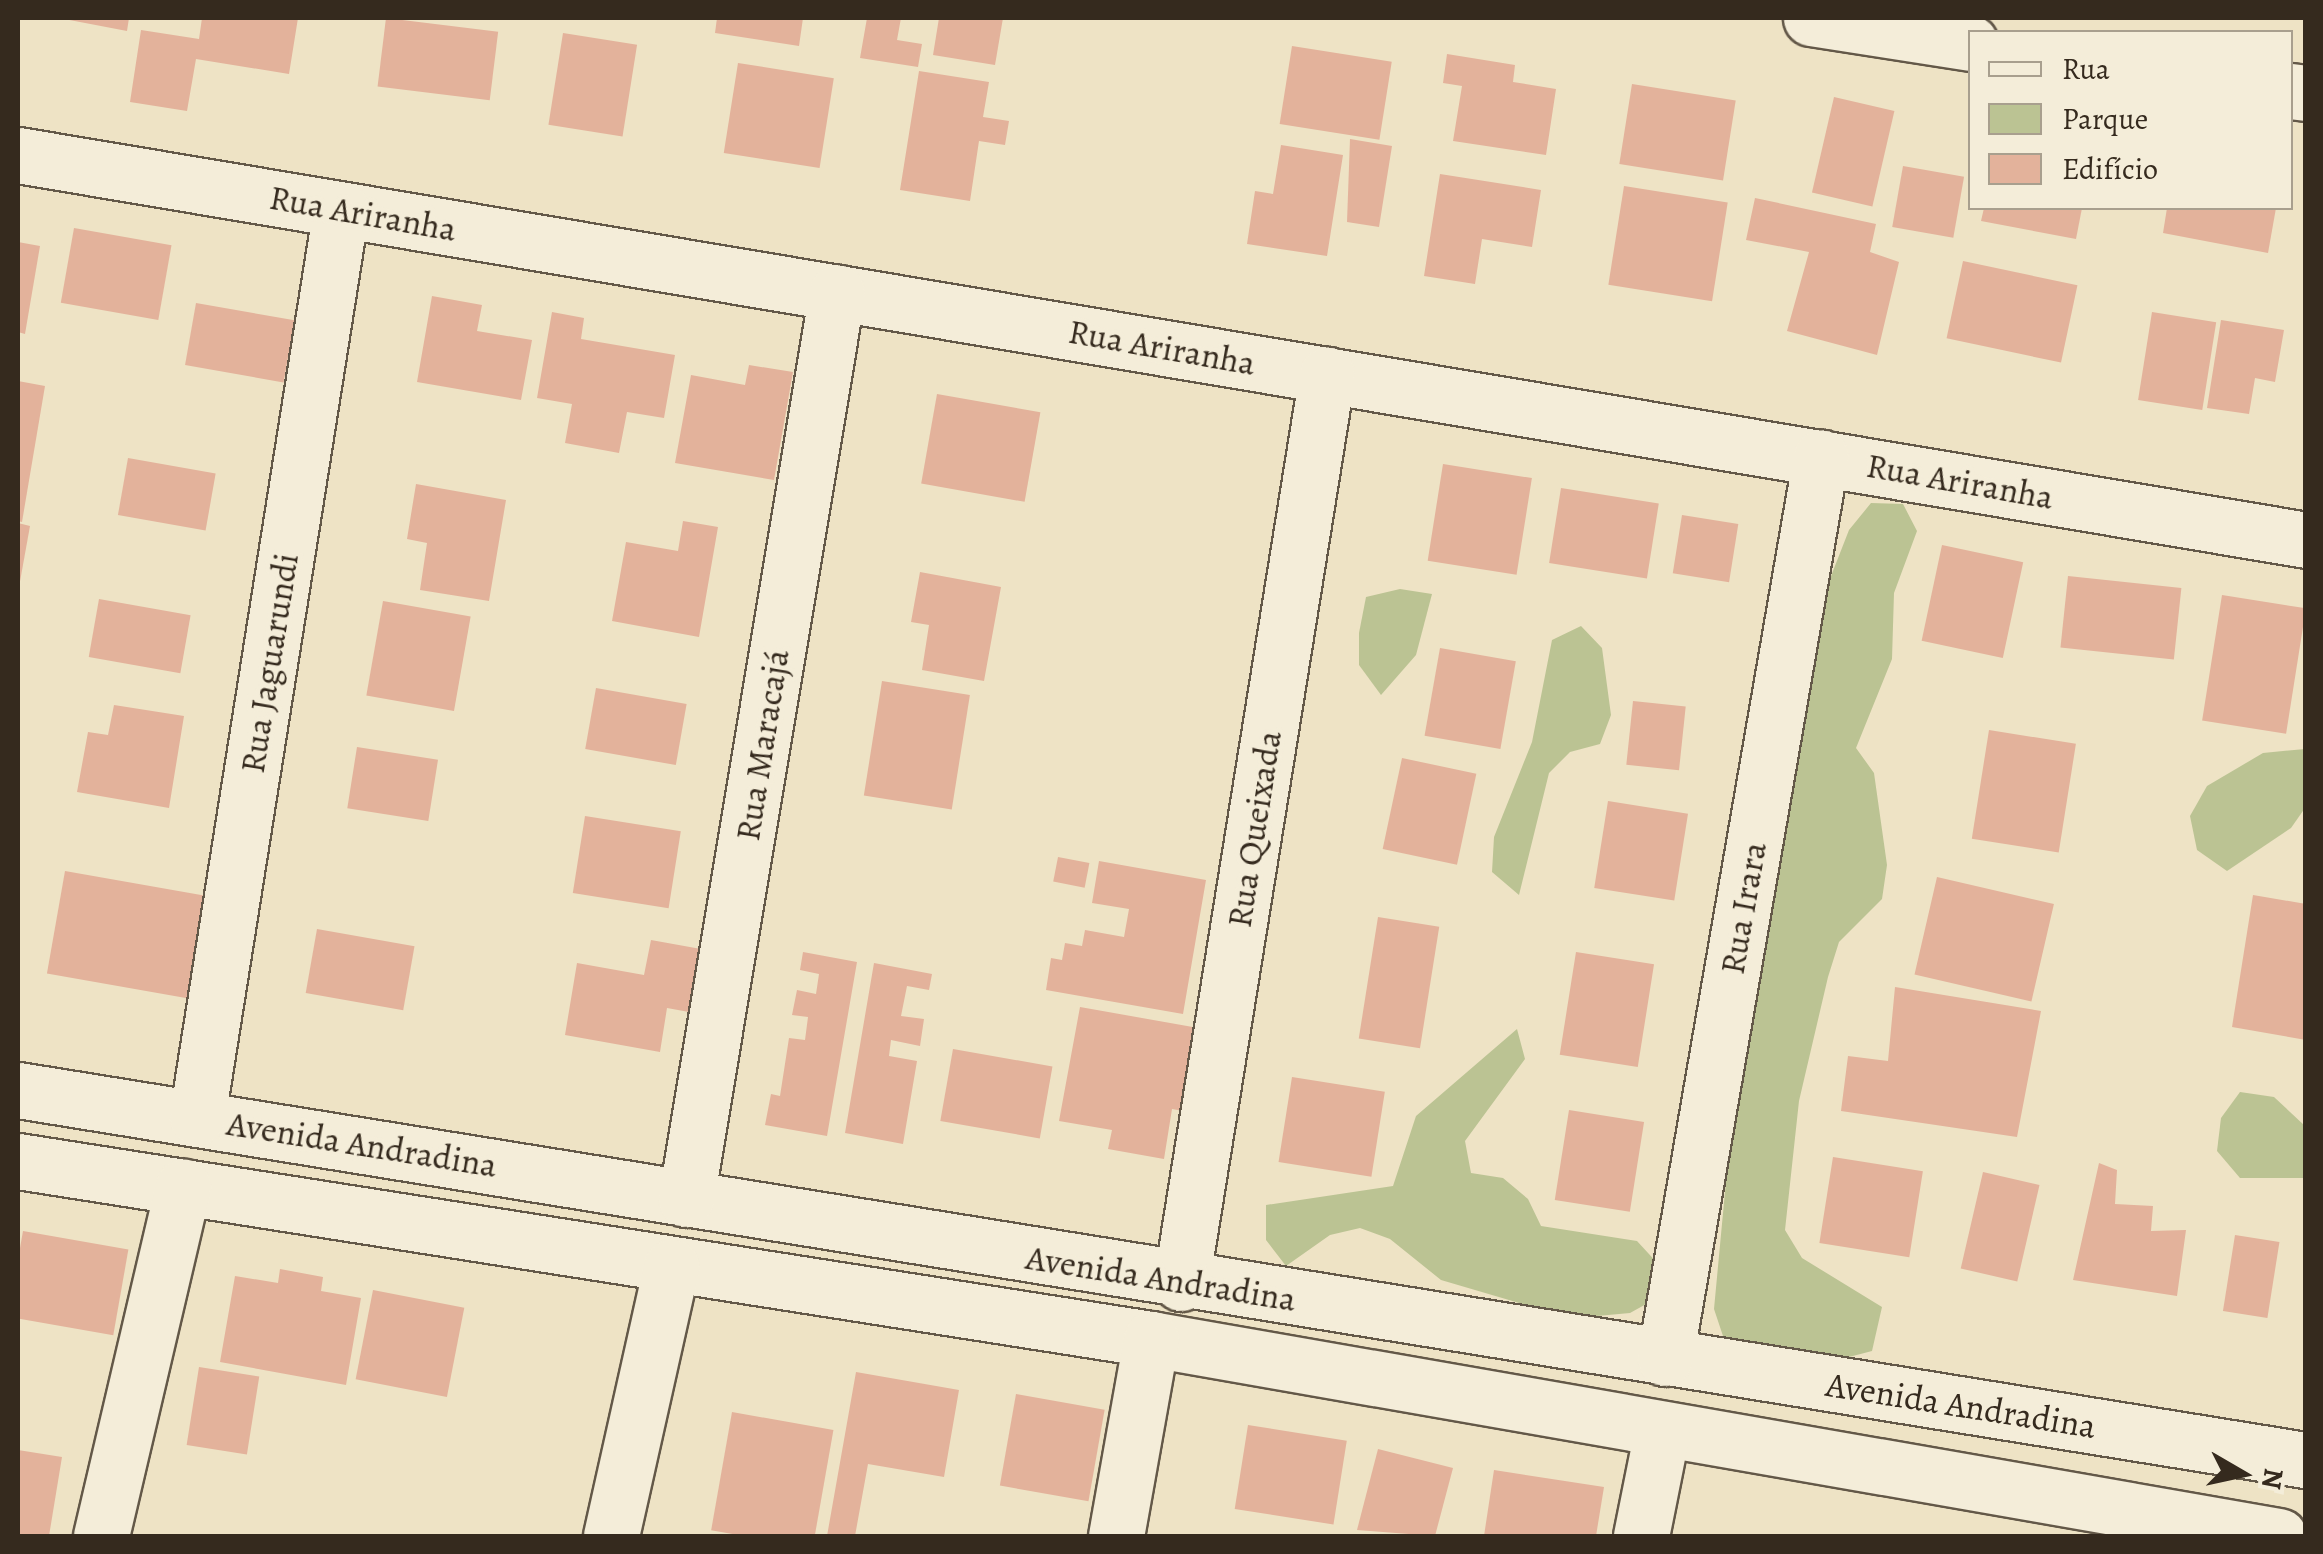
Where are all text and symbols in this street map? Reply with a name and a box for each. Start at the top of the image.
legend [1968,30,2293,210]
text: Rua [2062,49,2110,89]
text: Parque [2062,99,2148,139]
text: Edifício [2062,149,2158,189]
street label: Rua Ariranha [266,176,460,250]
street label: Rua Ariranha [1065,310,1259,384]
street label: Rua Ariranha [1863,444,2057,518]
street label: Rua Jaguarundi [231,550,307,776]
street label: Rua Maracajá [726,646,798,844]
street label: Rua Queixada [1218,728,1290,930]
street label: Rua Irara [1711,839,1775,977]
street label: Avenida Andradina [224,1102,500,1186]
street label: Avenida Andradina [1023,1236,1299,1320]
street label: Avenida Andradina [1823,1363,2099,1447]
north arrow [2193,1424,2293,1524]
text: N [2252,1466,2293,1492]

